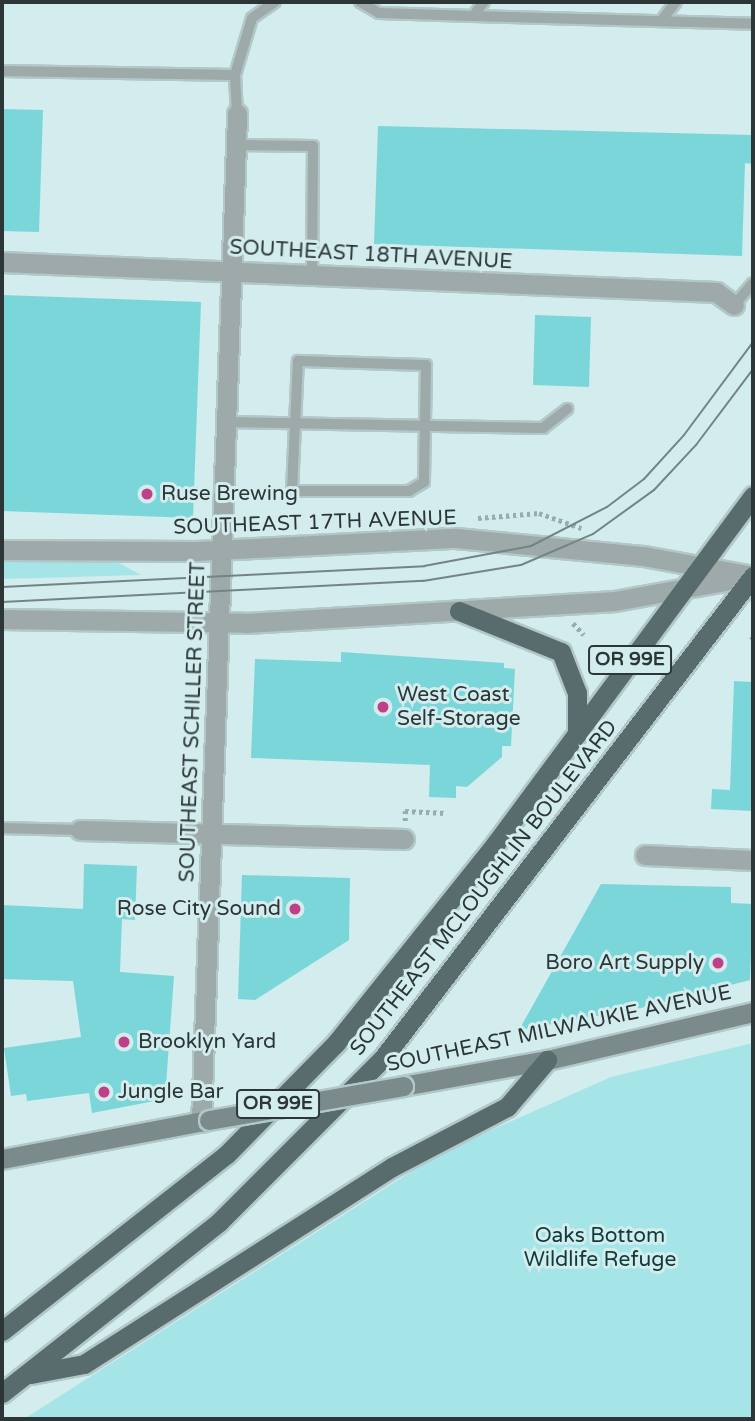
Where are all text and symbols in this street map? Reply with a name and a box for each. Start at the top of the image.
street label: SOUTHEAST 18TH AVENUE [229,235,513,275]
place label: Ruse Brewing [161,481,298,507]
marker: Ruse Brewing [139,486,155,502]
street label: SOUTHEAST 17TH AVENUE [173,505,457,541]
street label: SOUTHEAST SCHILLER STREET [175,561,211,883]
road number: OR 99E [588,645,672,676]
place label: West Coast Self-Storage [397,682,521,732]
marker: West Coast Self-Storage [375,699,391,715]
street label: SOUTHEAST MCLOUGHLIN BOULEVARD [345,715,623,1061]
place label: Rose City Sound [117,896,281,922]
marker: Rose City Sound [287,901,303,917]
place label: Boro Art Supply [545,950,704,976]
marker: Boro Art Supply [710,955,726,971]
street label: SOUTHEAST MILWAUKIE AVENUE [384,980,734,1078]
place label: Brooklyn Yard [138,1029,276,1055]
marker: Brooklyn Yard [116,1034,132,1050]
place label: Jungle Bar [118,1079,224,1105]
marker: Jungle Bar [96,1084,112,1100]
road number: OR 99E [236,1088,320,1120]
park label: Oaks Bottom Wildlife Refuge [524,1223,676,1273]

